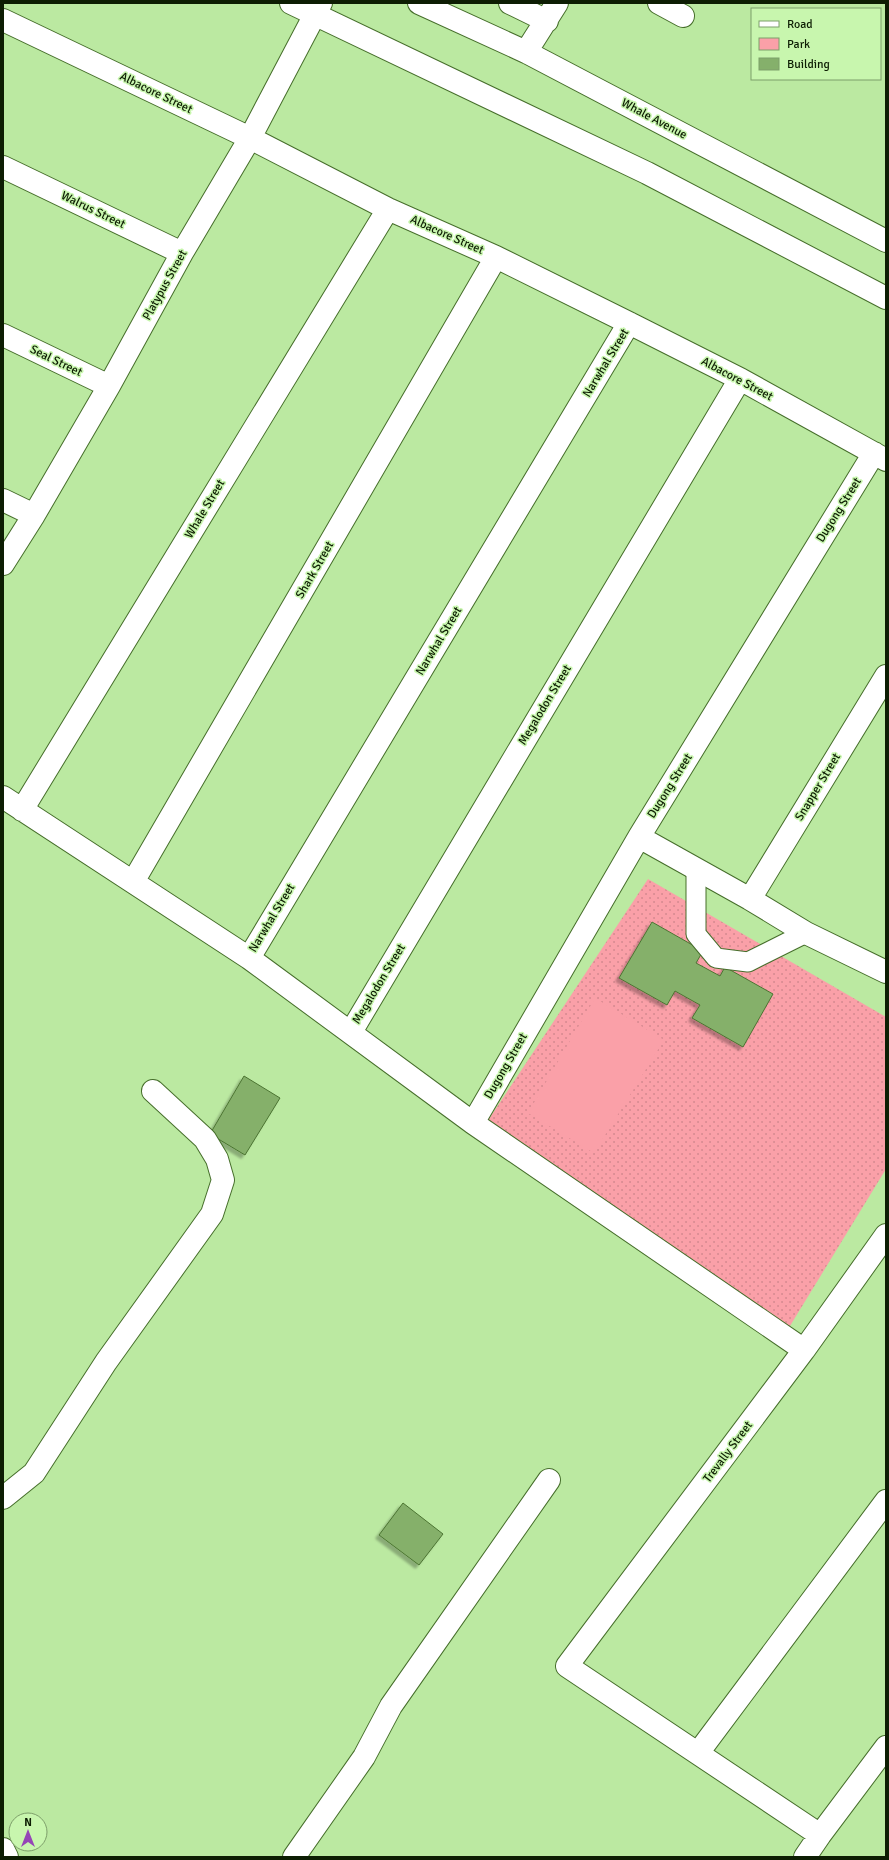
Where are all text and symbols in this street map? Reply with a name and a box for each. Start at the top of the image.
legend [751,8,881,80]
text: Road [787,17,813,32]
text: Park [787,37,810,52]
text: Building [787,57,830,72]
street label: Albacore Street [117,69,195,117]
street label: Whale Avenue [619,95,689,143]
street label: Walrus Street [58,188,128,232]
street label: Albacore Street [408,212,486,258]
street label: Platypus Street [139,247,191,323]
street label: Narwhal Street [580,326,632,400]
street label: Seal Street [27,342,85,380]
street label: Albacore Street [699,354,775,404]
street label: Dugong Street [813,475,865,545]
street label: Whale Street [182,477,228,541]
street label: Shark Street [293,539,337,601]
street label: Narwhal Street [413,604,465,678]
street label: Megalodon Street [515,662,575,748]
street label: Snapper Street [792,750,844,824]
street label: Dugong Street [644,751,696,821]
street label: Narwhal Street [246,881,298,955]
street label: Megalodon Street [349,941,409,1027]
street label: Dugong Street [481,1030,531,1102]
street label: Trevally Street [700,1418,756,1486]
north arrow [8,1812,48,1852]
text: N [24,1816,32,1829]

